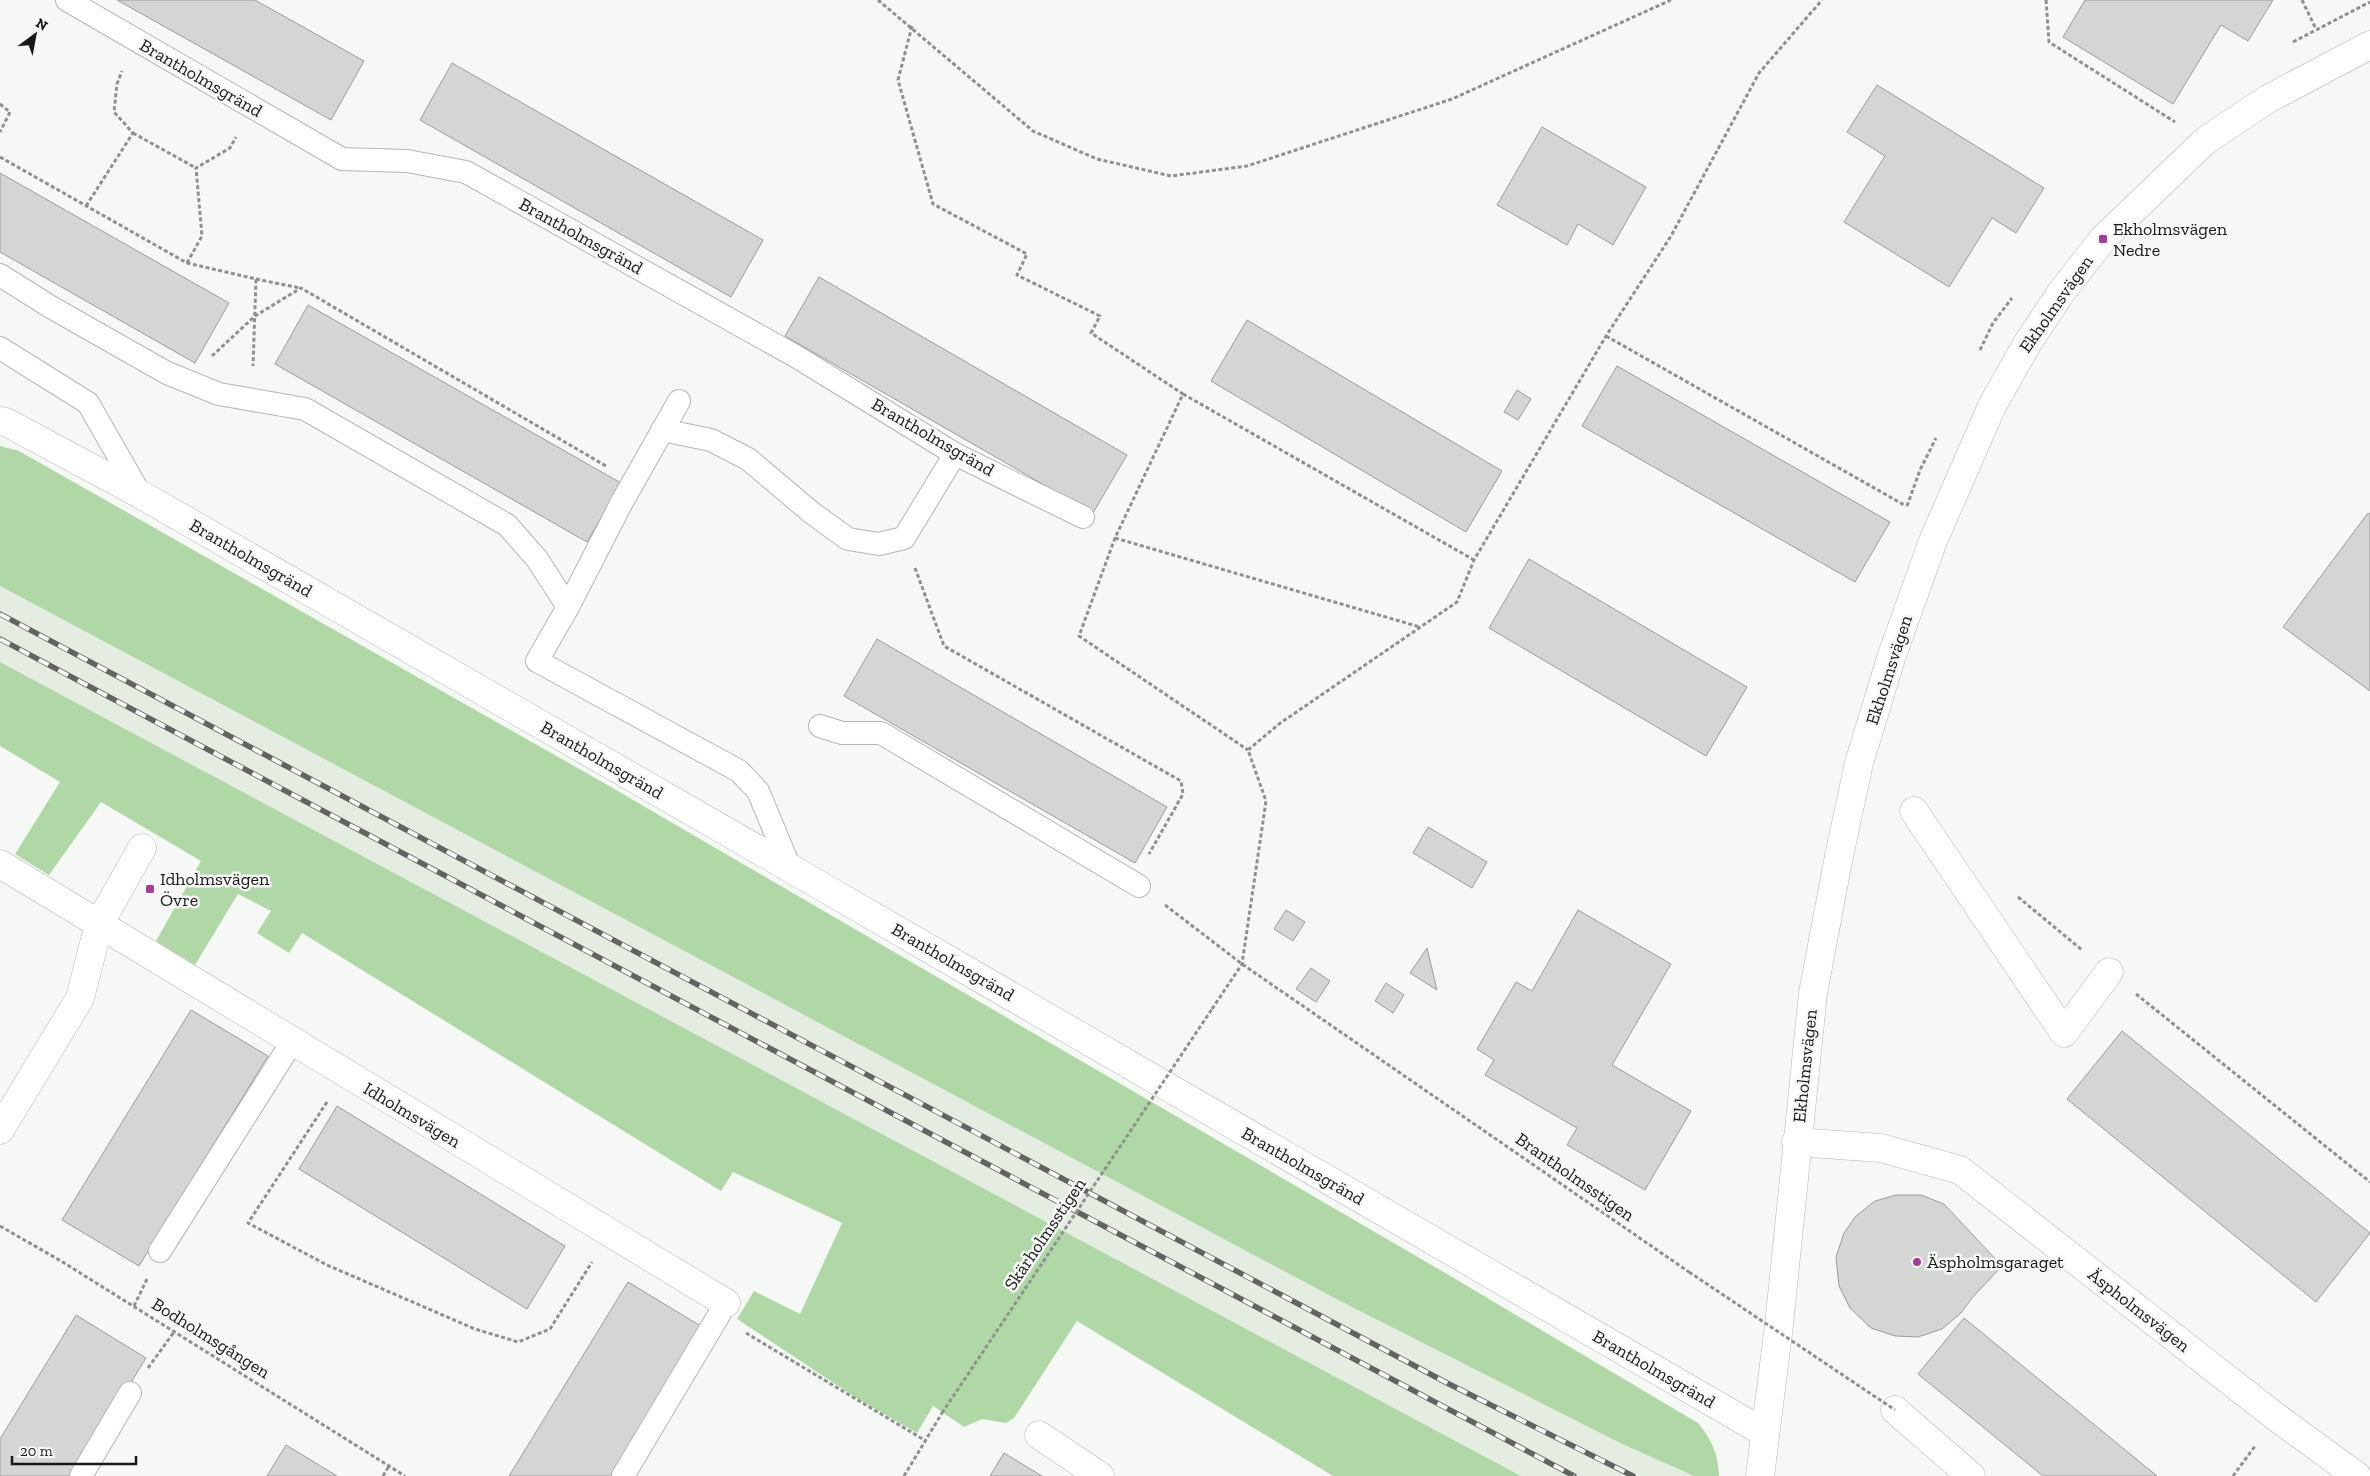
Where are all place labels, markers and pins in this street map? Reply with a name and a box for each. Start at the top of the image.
place label: Ekholmsvägen Nedre [2113,218,2228,261]
marker: Ekholmsvägen Nedre [2097,233,2109,245]
place label: Idholmsvägen Övre [160,868,270,911]
marker: Idholmsvägen Övre [144,883,156,895]
place label: Äspholmsgaraget [1927,1251,2064,1273]
marker: Äspholmsgaraget [1911,1256,1923,1268]

